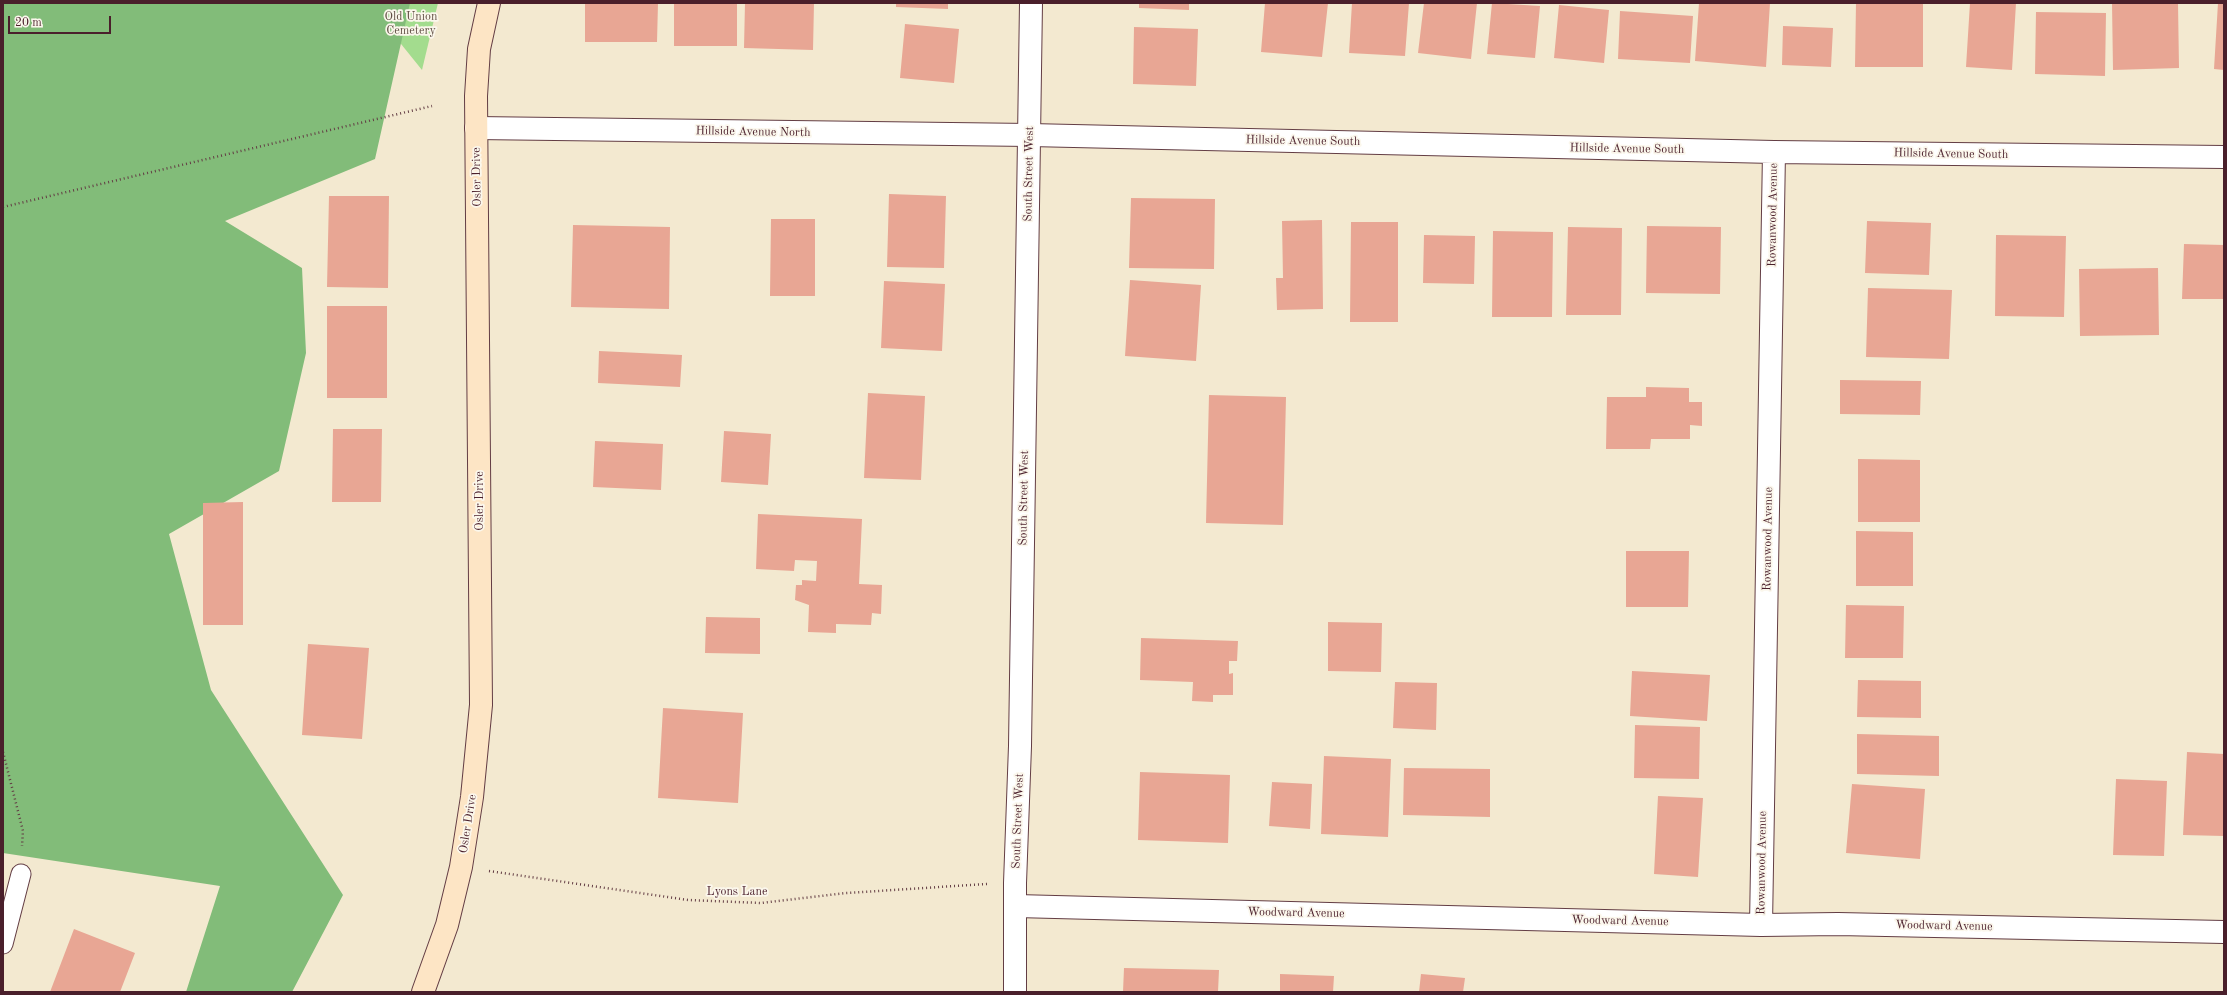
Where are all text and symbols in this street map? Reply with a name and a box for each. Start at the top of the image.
scale bar [10,8,113,34]
park label: Old Union Cemetery [385,10,437,38]
text: 20 m [15,17,42,29]
street label: Hillside Avenue North [695,124,811,140]
street label: South Street West [1021,126,1037,222]
street label: Hillside Avenue South [1245,133,1361,149]
street label: Hillside Avenue South [1569,141,1685,157]
street label: Hillside Avenue South [1893,146,2009,162]
street label: Osler Drive [469,147,485,207]
street label: Rowanwood Avenue [1765,163,1781,267]
street label: South Street West [1016,450,1032,546]
street label: Osler Drive [473,471,487,531]
street label: Rowanwood Avenue [1760,487,1776,591]
street label: South Street West [1009,773,1027,869]
street label: Osler Drive [456,794,480,854]
street label: Rowanwood Avenue [1754,811,1770,915]
street label: Lyons Lane [707,885,767,899]
street label: Woodward Avenue [1247,905,1345,921]
street label: Woodward Avenue [1571,913,1669,929]
street label: Woodward Avenue [1895,918,1993,934]

